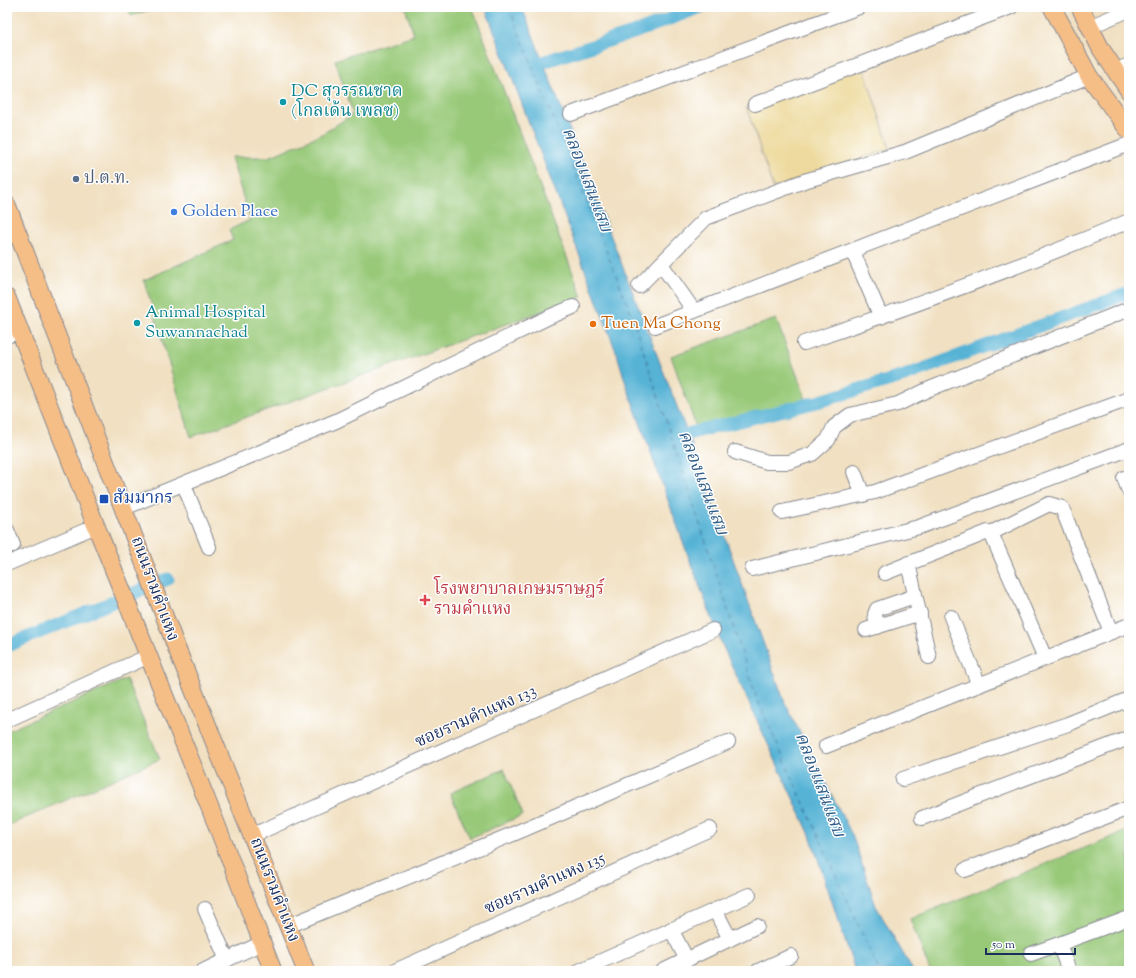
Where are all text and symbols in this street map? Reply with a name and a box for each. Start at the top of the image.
place label: DC สุวรรณชาด (โกลเด้น เพลซ) [291,80,403,124]
marker: DC สุวรรณชาด (โกลเด้น เพลซ) [278,97,288,107]
water label: คลองแสนแสบ [554,124,619,238]
place label: ป.ต.ท. [84,167,130,191]
marker: ป.ต.ท. [71,174,81,184]
place label: Golden Place [182,200,278,224]
marker: Golden Place [169,207,179,217]
place label: Animal Hospital Suwannachad [145,301,266,345]
place label: Tuen Ma Chong [601,312,721,336]
marker: Animal Hospital Suwannachad [132,318,142,328]
marker: Tuen Ma Chong [588,319,598,329]
water label: คลองแสนแสบ [670,427,735,541]
place label: สัมมากร [113,487,173,511]
marker: สัมมากร [98,493,110,505]
street label: ถนนรามคำแหง [124,533,184,645]
place label: โรงพยาบาลเกษมราษฎร์ รามคำแหง [433,575,605,622]
marker: โรงพยาบาลเกษมราษฎร์ รามคำแหง [419,594,431,606]
street label: ซอยรามคำแหง 133 [411,679,541,755]
water label: คลองแสนแสบ [787,729,852,843]
street label: ถนนรามคำแหง [243,834,305,946]
street label: ซอยรามคำแหง 135 [481,847,609,921]
scale bar [986,930,1075,956]
text: 50 m [991,936,1015,954]

